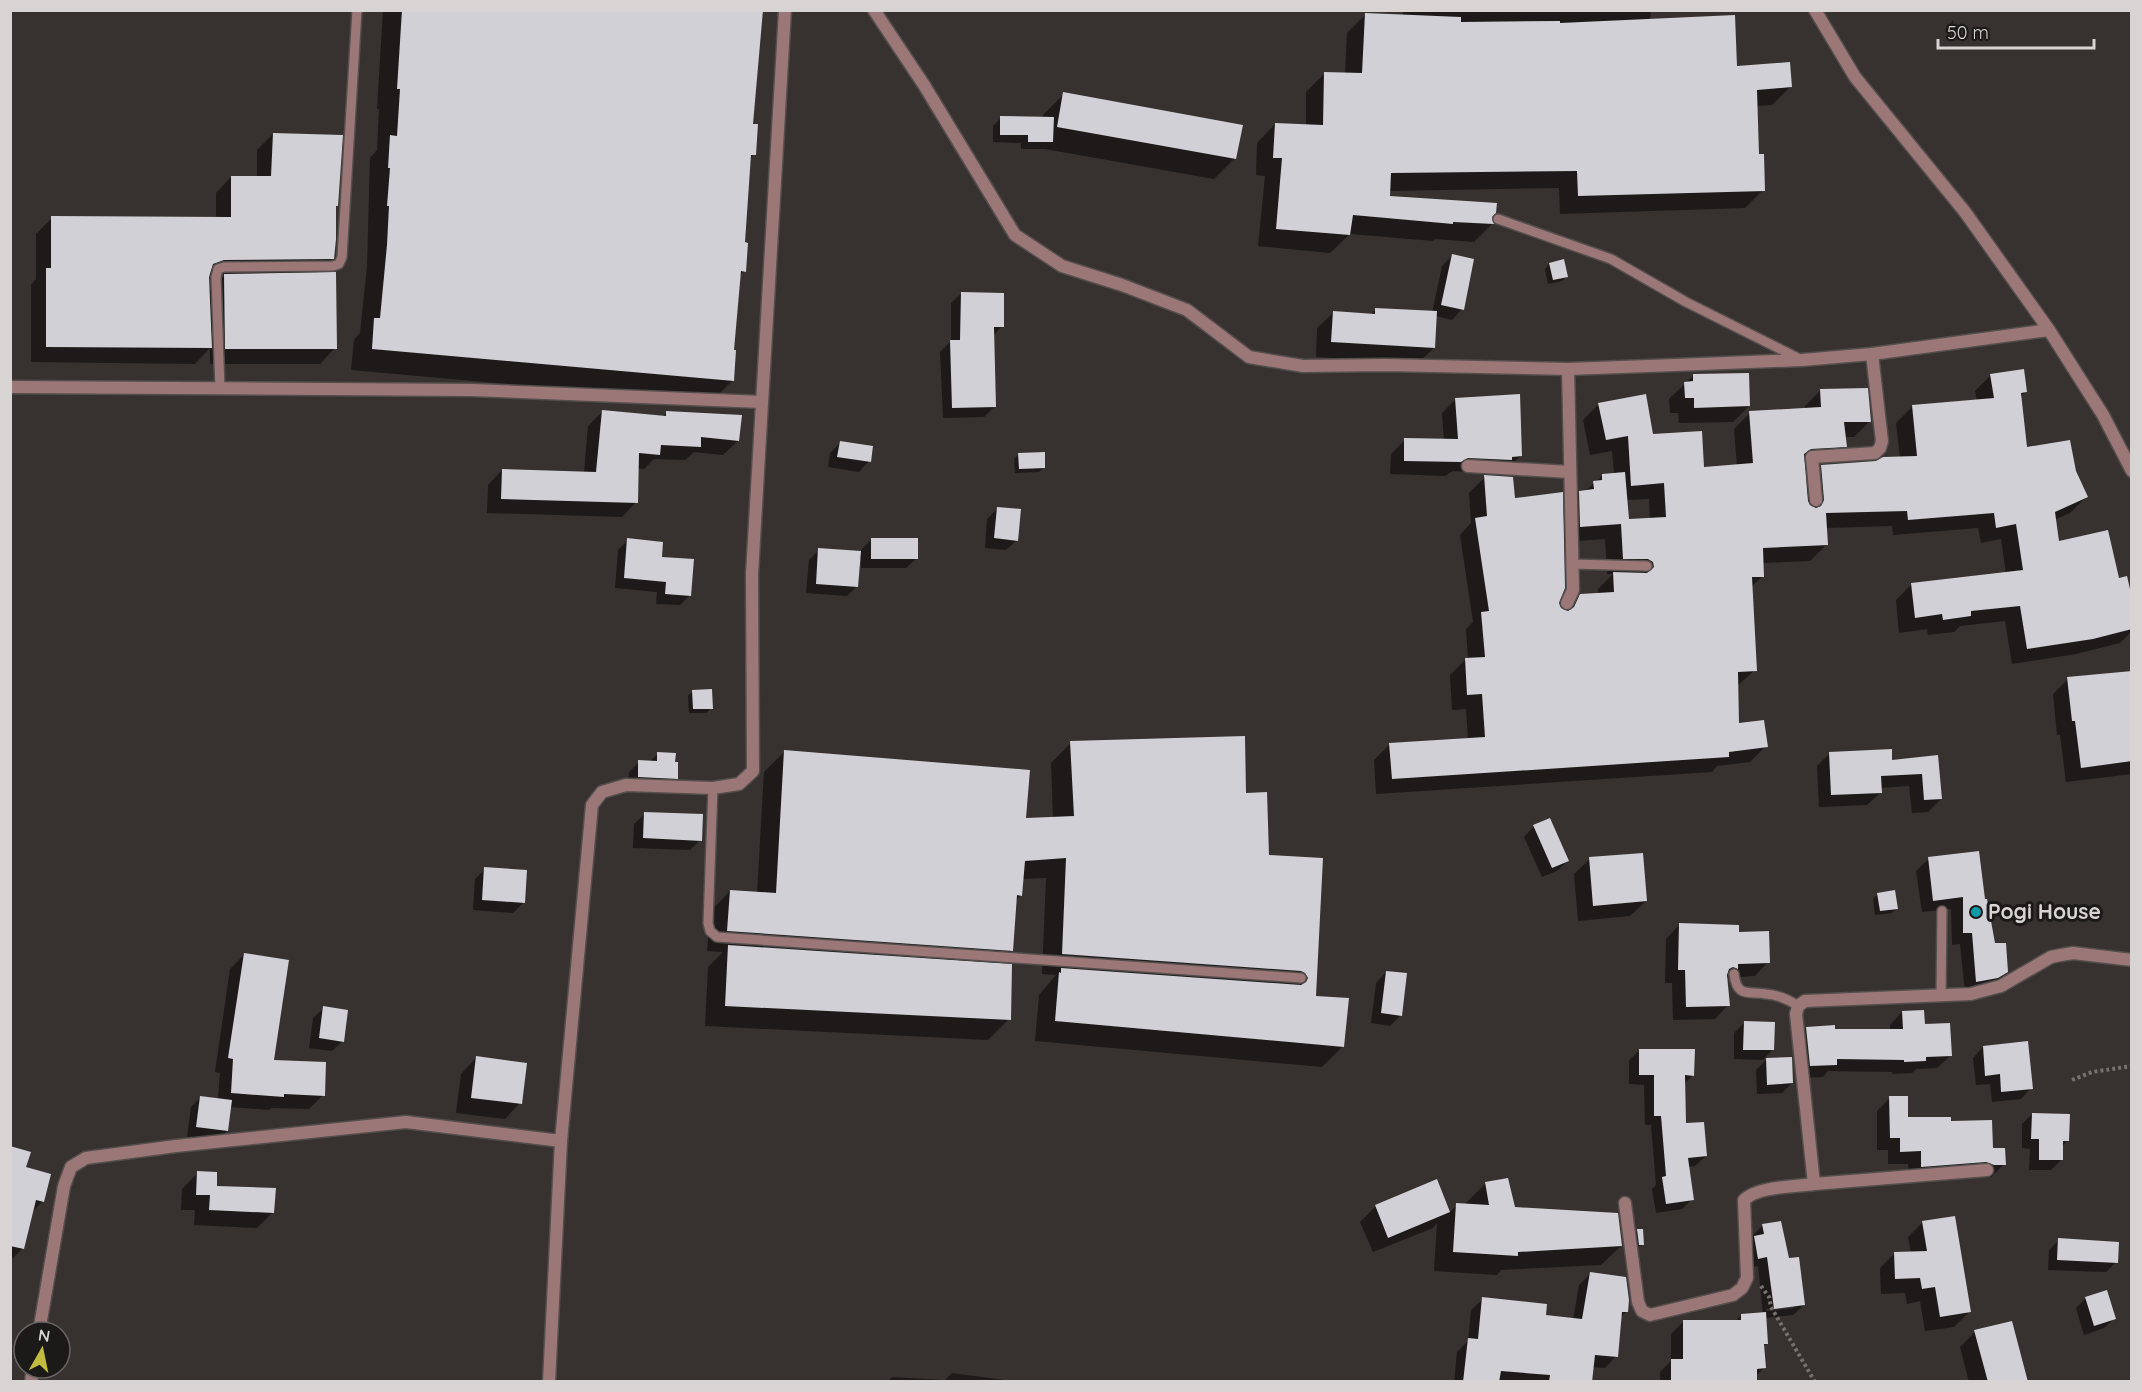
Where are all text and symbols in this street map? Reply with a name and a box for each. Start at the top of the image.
scale bar [1938,12,2094,50]
text: 50 m [1947,21,1989,44]
place label: Pogi House [1988,898,2101,924]
marker: Pogi House [1969,905,1983,919]
north arrow [12,1320,72,1380]
text: N [37,1324,52,1346]

